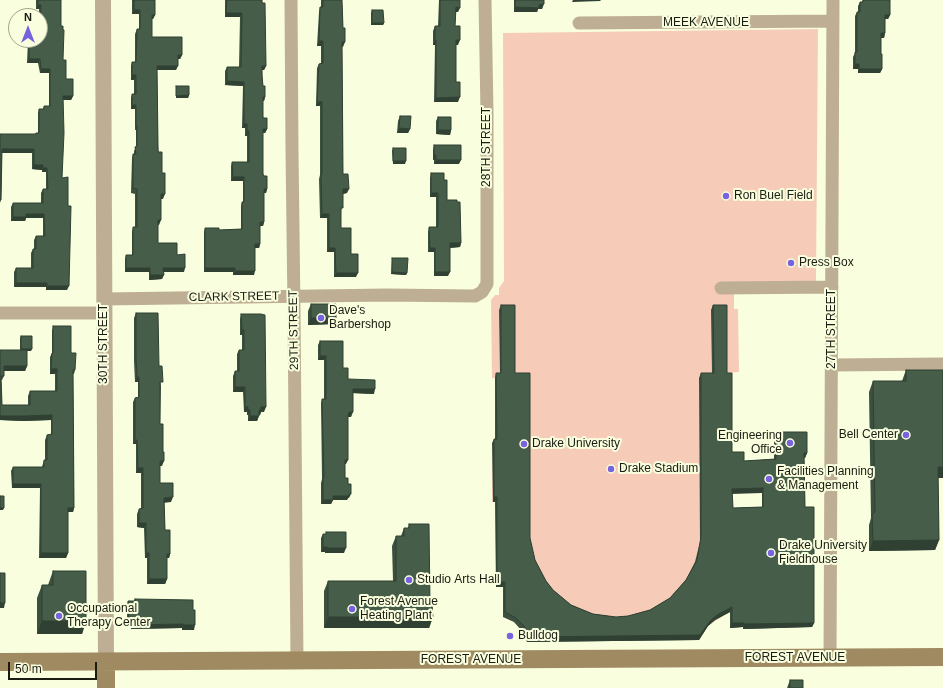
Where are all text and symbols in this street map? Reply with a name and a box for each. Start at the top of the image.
north arrow [8,8,48,48]
text: N [24,11,32,23]
street label: MEEK AVENUE [663,16,749,30]
street label: 28TH STREET [480,107,494,187]
place label: Ron Buel Field [734,189,813,203]
marker: Ron Buel Field [721,191,731,201]
place label: Press Box [799,256,854,270]
marker: Press Box [786,258,796,268]
street label: CLARK STREET [189,289,279,305]
street label: 27TH STREET [825,289,839,369]
street label: 29TH STREET [286,290,302,370]
street label: 30TH STREET [97,304,111,384]
place label: Dave's Barbershop [329,304,391,332]
marker: Dave's Barbershop [316,313,326,323]
place label: Bell Center [839,428,898,442]
place label: Engineering Office [718,429,782,457]
marker: Bell Center [901,430,911,440]
place label: Drake University [532,437,620,451]
marker: Engineering Office [785,438,795,448]
marker: Drake University [519,439,529,449]
place label: Drake Stadium [619,462,698,476]
marker: Drake Stadium [606,464,616,474]
place label: Facilities Planning & Management [777,465,874,493]
marker: Facilities Planning & Management [764,474,774,484]
place label: Drake University Fieldhouse [779,539,867,567]
marker: Drake University Fieldhouse [766,548,776,558]
place label: Studio Arts Hall [417,573,500,587]
marker: Studio Arts Hall [404,575,414,585]
place label: Forest Avenue Heating Plant [360,595,438,623]
place label: Occupational Therapy Center [67,602,150,630]
marker: Forest Avenue Heating Plant [347,604,357,614]
marker: Occupational Therapy Center [54,611,64,621]
place label: Bulldog [518,629,558,643]
marker: Bulldog [505,631,515,641]
street label: FOREST AVENUE [745,651,845,665]
street label: FOREST AVENUE [421,653,521,667]
scale bar [10,654,99,680]
text: 50 m [15,662,42,676]

